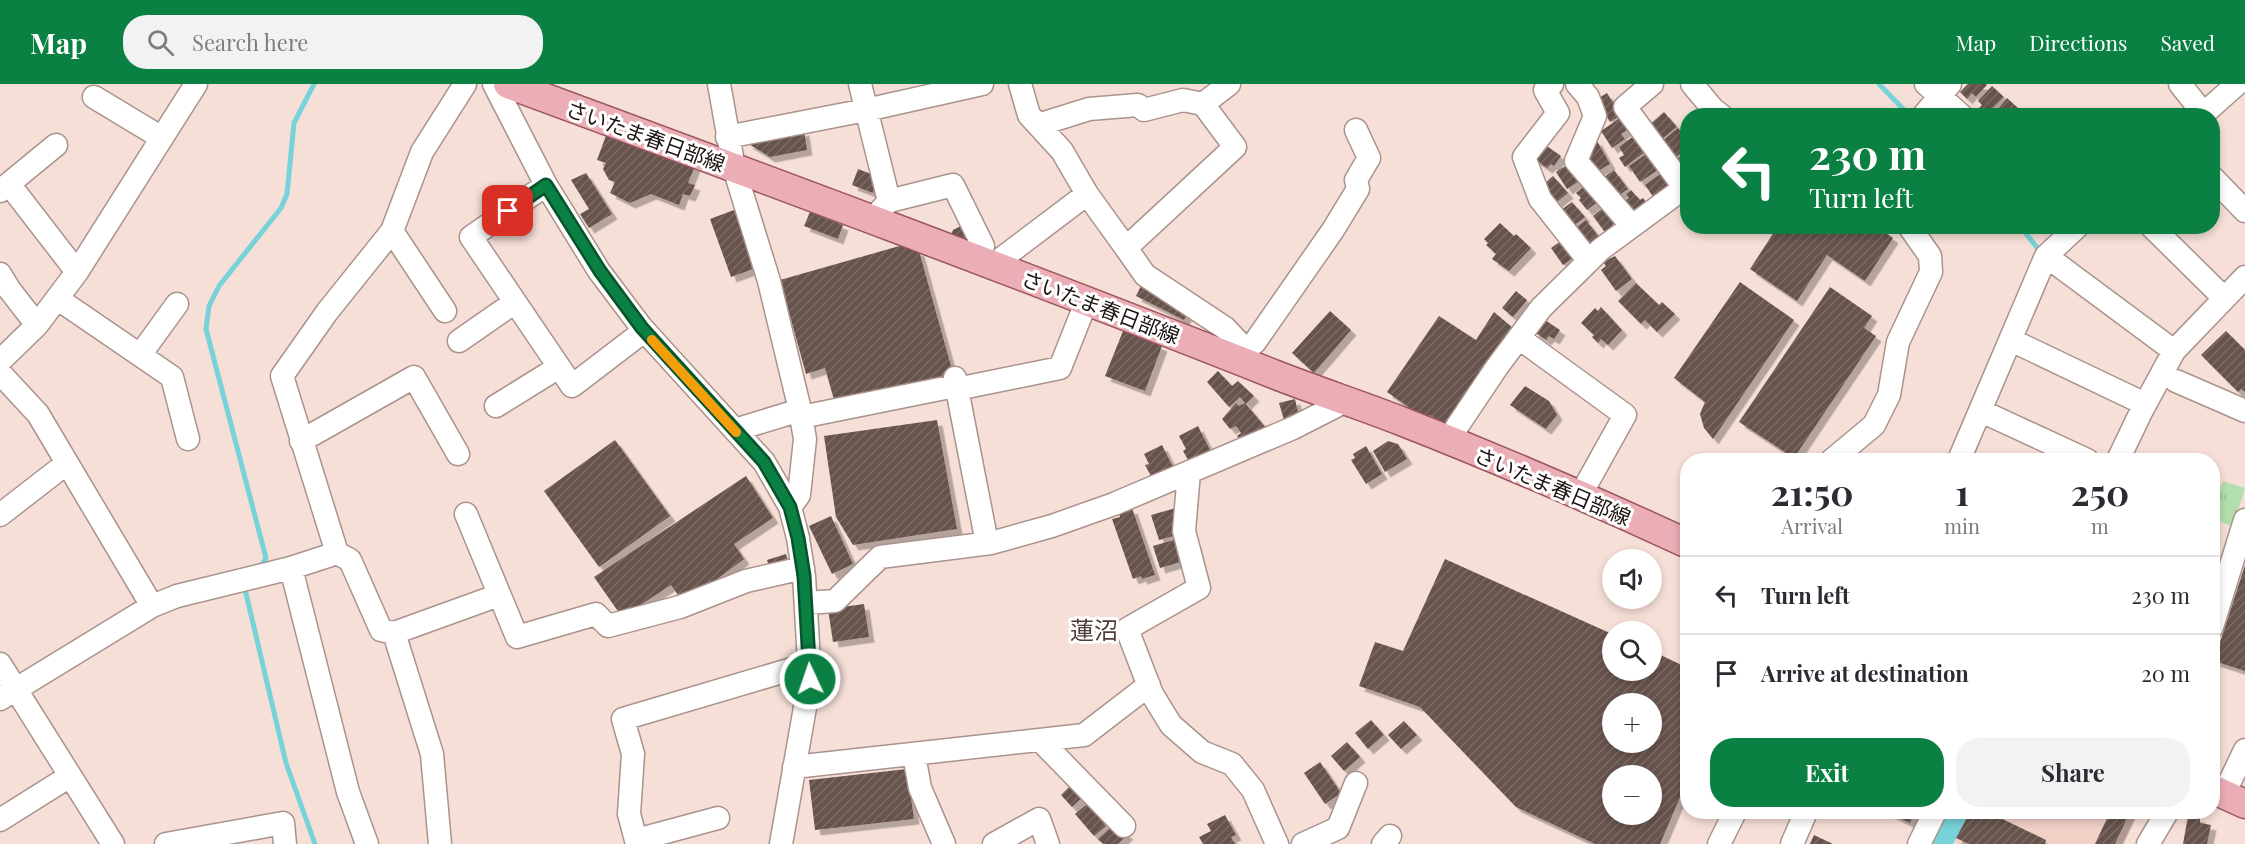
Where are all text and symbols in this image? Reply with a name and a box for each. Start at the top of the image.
search box [123,15,543,69]
text: Map [30,24,87,61]
icon: search [144,26,177,59]
text: Search here [192,27,308,57]
text: Map [1955,28,1996,56]
text: Directions [2029,28,2127,56]
text: Saved [2160,28,2215,56]
street label: さいたま春日部線 [563,93,729,177]
text: 230 m [1809,125,1926,181]
icon: left [1710,132,1788,210]
text: Turn left [1809,179,1913,215]
pin [482,185,533,236]
icon: arrive [491,194,524,227]
street label: さいたま春日部線 [1018,263,1184,349]
street label: さいたま春日部線 [1470,439,1636,531]
text: 21:50 [1771,467,1854,515]
text: 1 [1955,467,1969,515]
text: 250 [2071,467,2129,515]
text: Arrival [1781,512,1843,539]
text: min [1944,512,1980,539]
text: m [2091,512,2109,539]
map controls [1602,549,1662,825]
button: sound [1602,549,1662,609]
icon: left [1710,579,1743,612]
text: Turn left [1761,580,1850,610]
text: 230 m [2131,580,2190,610]
district label: 蓮沼 [1070,613,1118,645]
button: search [1602,621,1662,681]
position arrow [778,647,842,711]
icon: arrive [1710,657,1743,690]
text: Arrive at destination [1761,658,1969,688]
text: 20 m [2141,658,2190,688]
button: + [1602,693,1662,753]
button: Exit [1710,738,1944,807]
button: Share [1956,738,2190,807]
button: − [1602,765,1662,825]

